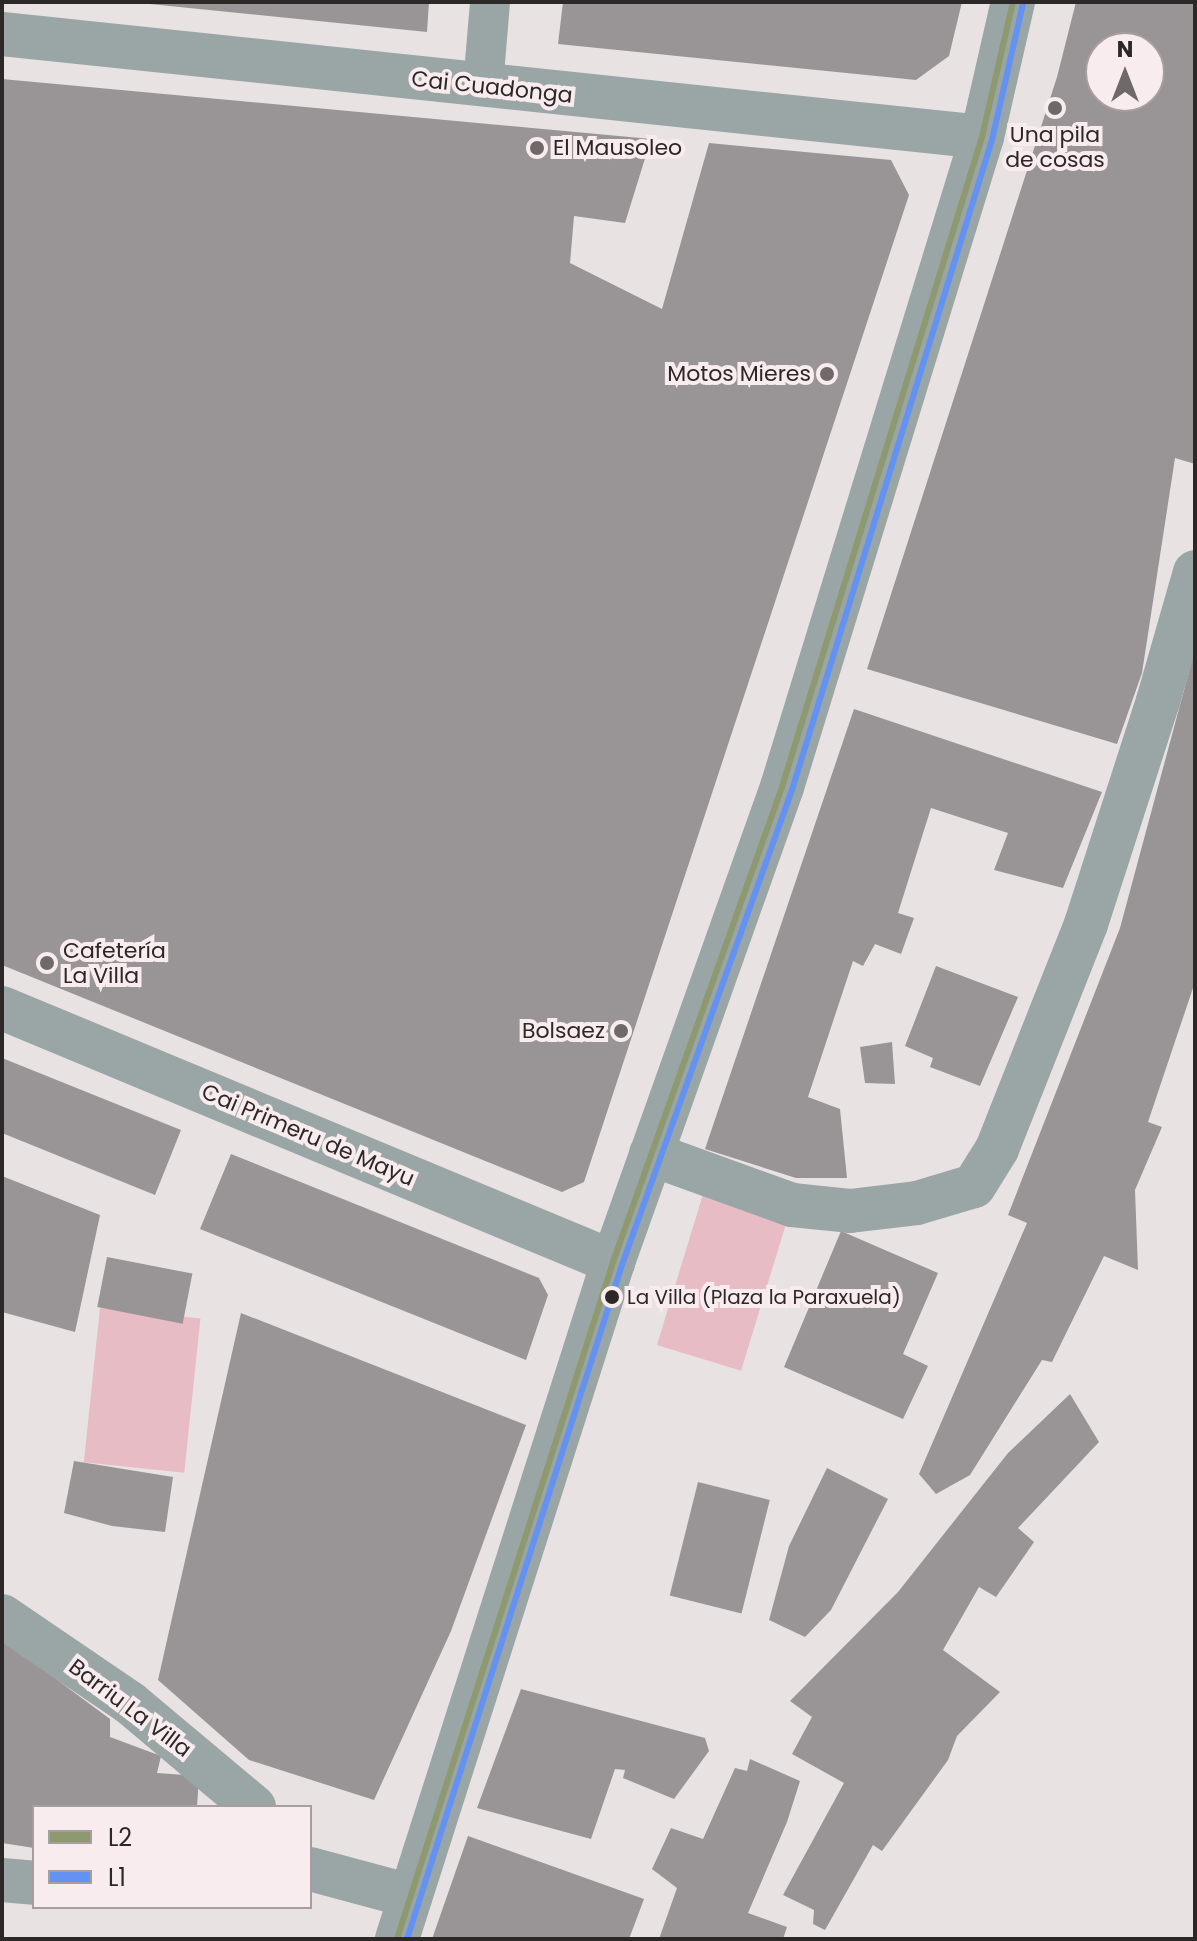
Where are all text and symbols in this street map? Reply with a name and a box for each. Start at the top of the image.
north arrow [1085,32,1165,112]
text: N [1117,34,1133,65]
street label: Cai Cuadonga [410,65,574,109]
marker: Una pila de cosas [1046,99,1064,117]
place label: Una pila de cosas [1005,121,1105,172]
place label: El Mausoleo [553,135,682,161]
marker: El Mausoleo [528,139,546,157]
place label: Motos Mieres [667,361,811,387]
marker: Motos Mieres [818,365,836,383]
place label: Cafetería La Villa [63,937,166,988]
marker: Cafetería La Villa [38,954,56,972]
place label: Bolsaez [522,1018,605,1044]
marker: Bolsaez [612,1022,630,1040]
street label: Cai Primeru de Mayu [198,1078,418,1192]
place label: La Villa (Plaza la Paraxuela) [627,1285,901,1309]
marker: La Villa (Plaza la Paraxuela) [604,1289,620,1305]
street label: Barriu La Villa [64,1653,196,1763]
legend [32,1805,312,1909]
text: L2 [108,1821,132,1854]
text: L1 [108,1861,126,1894]

